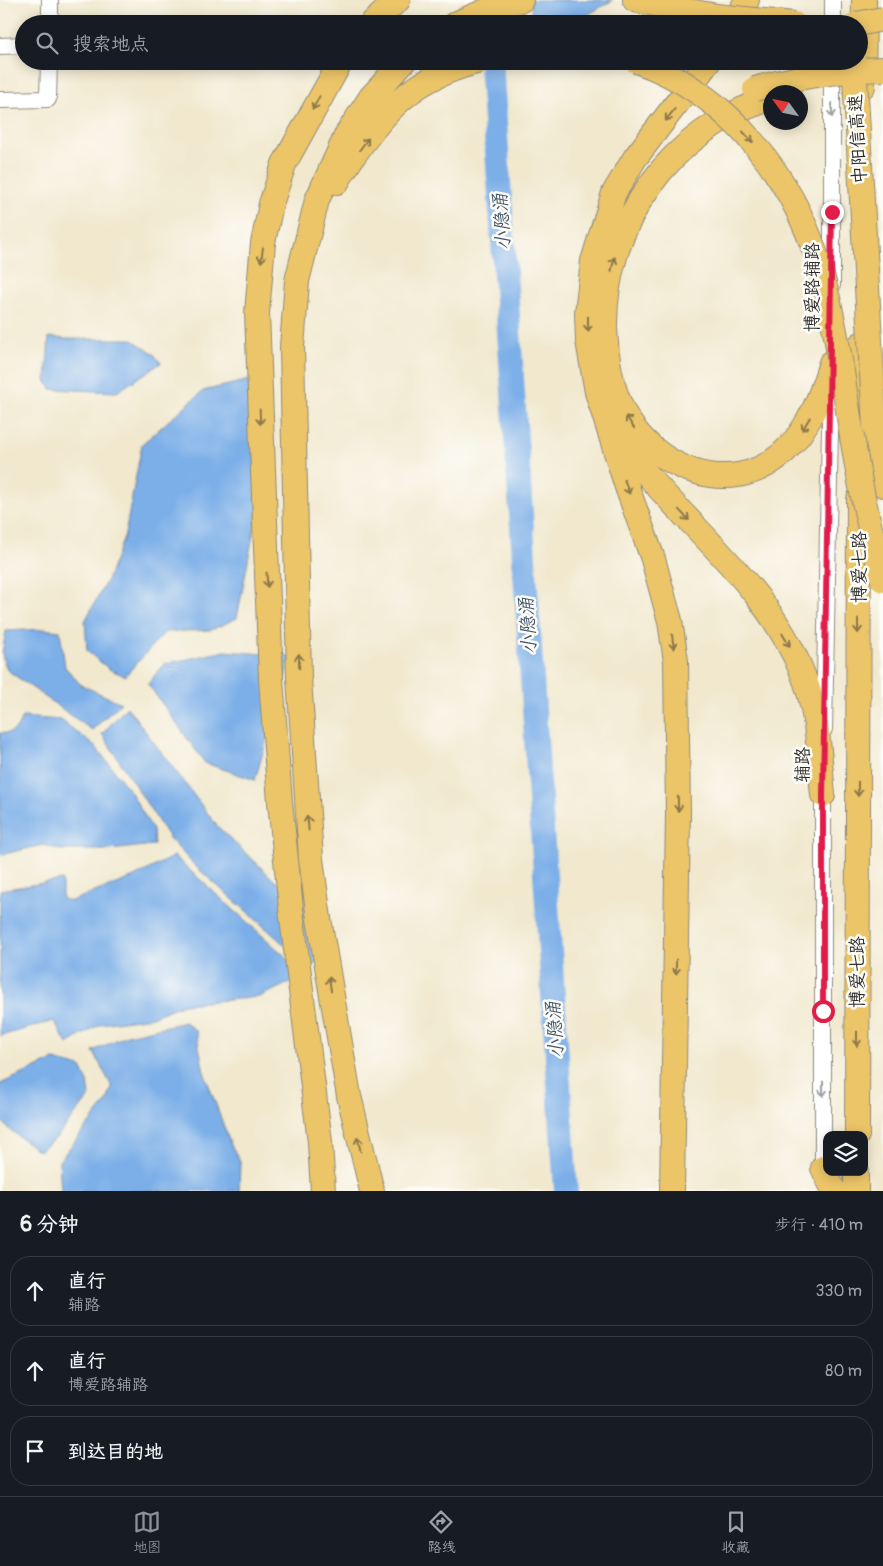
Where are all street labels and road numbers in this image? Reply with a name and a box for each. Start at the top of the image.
street label: 中阳信高速 [844,93,872,185]
street label: 博爱路辅路 [801,242,824,332]
street label: 博爱七路 [848,531,871,603]
street label: 辅路 [791,747,815,783]
street label: 博爱七路 [846,936,869,1008]

